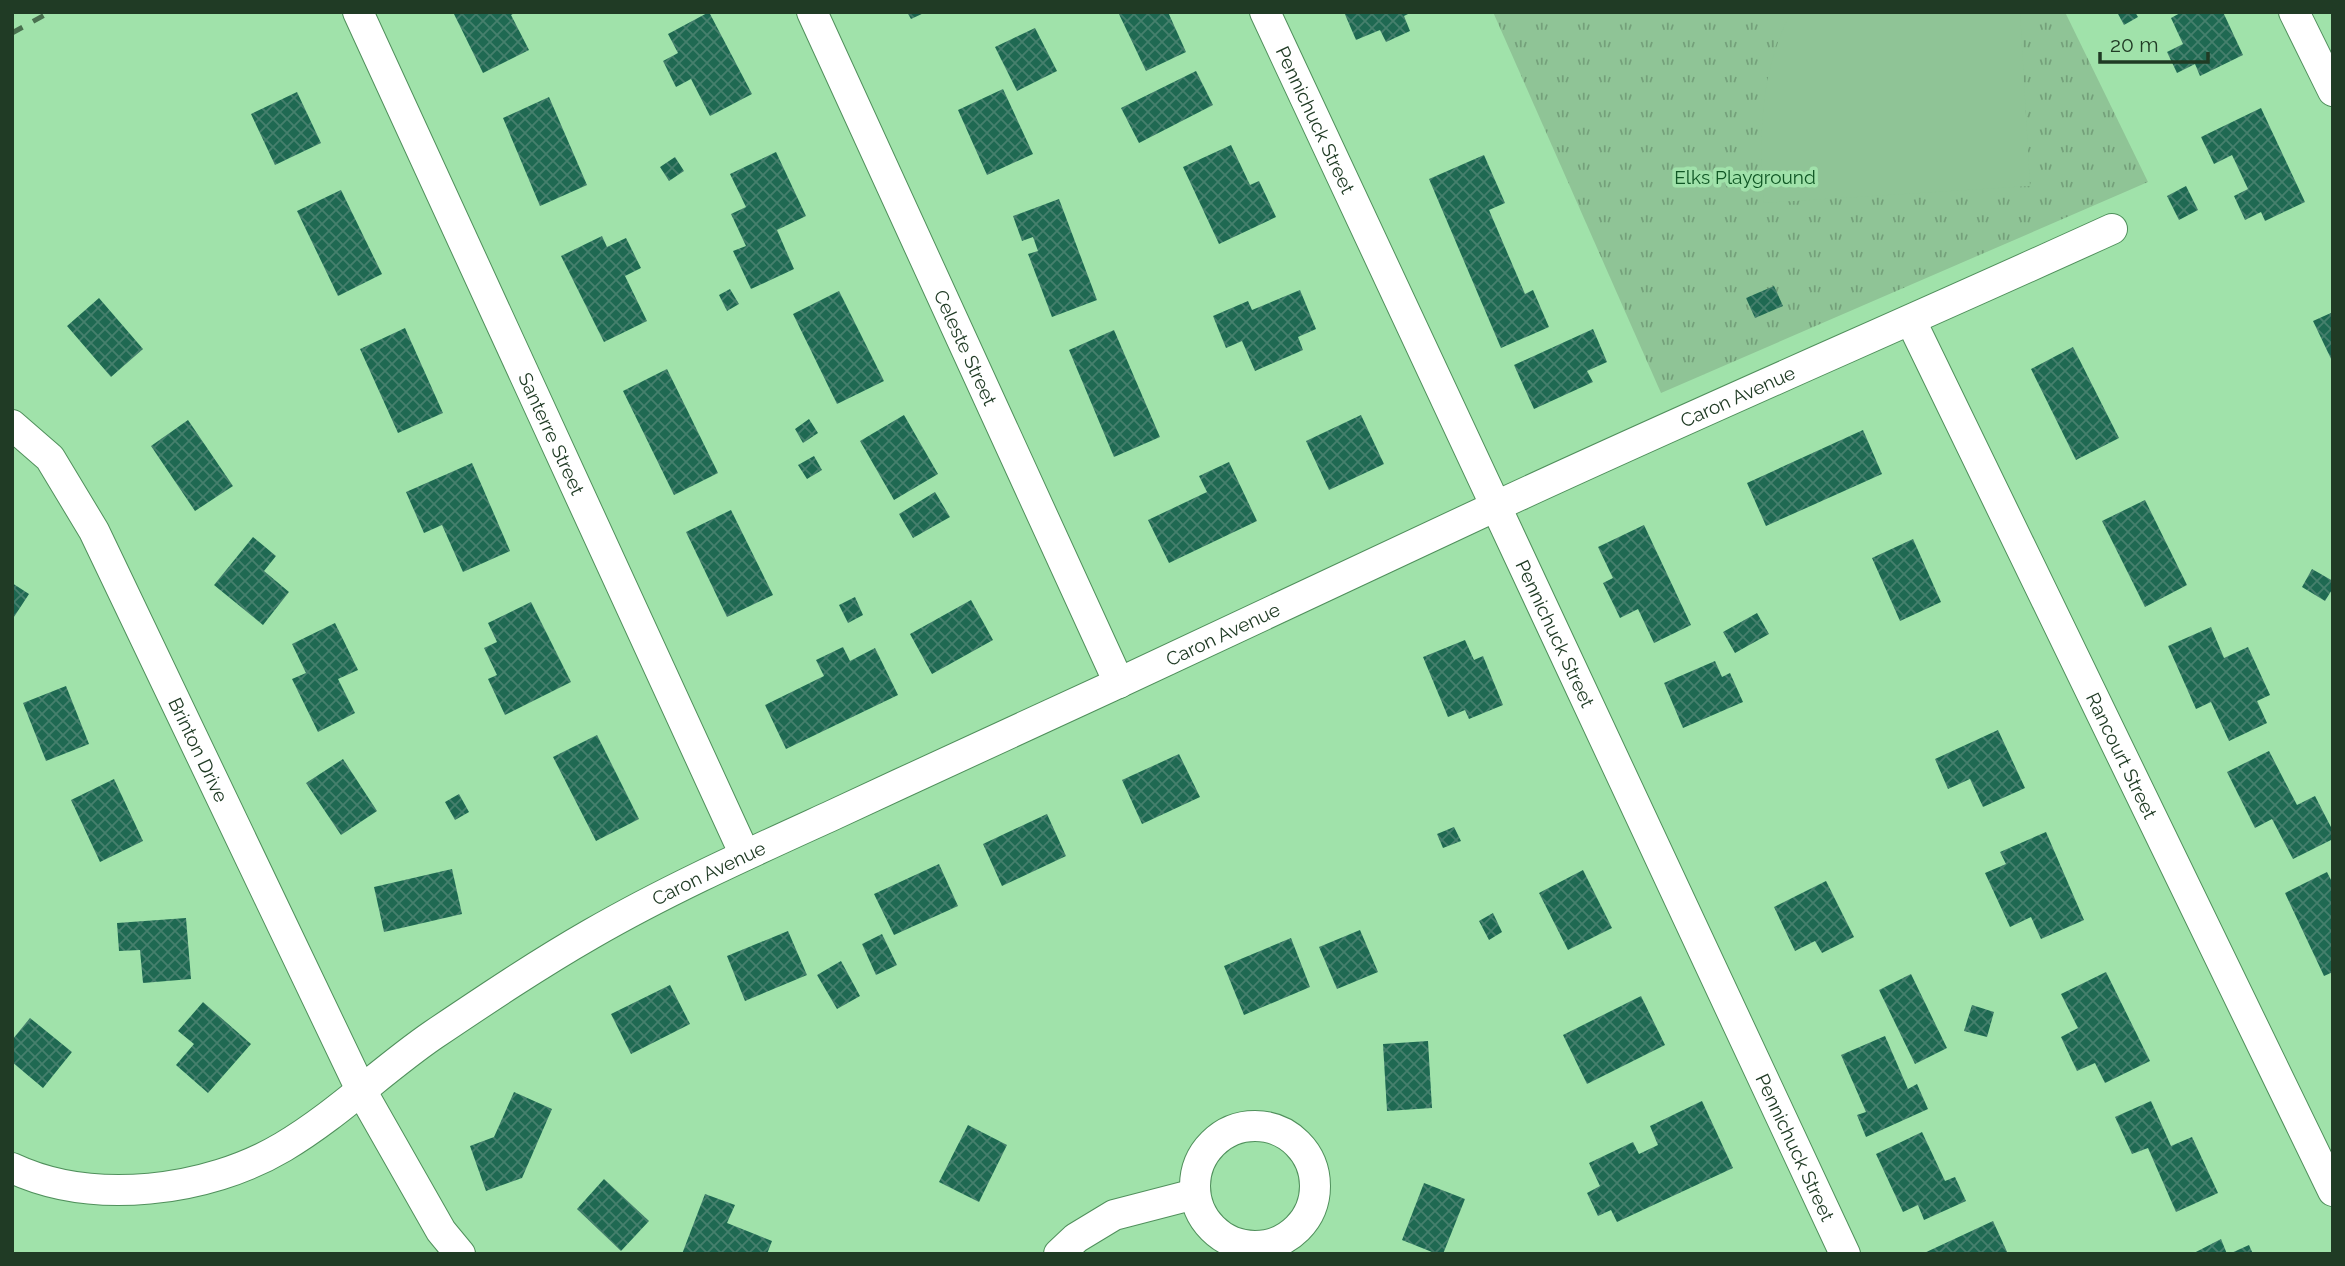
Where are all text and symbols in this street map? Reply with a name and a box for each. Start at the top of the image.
scale bar [2100,21,2208,65]
text: 20 m [2110,32,2158,57]
street label: Pennichuck Street [1272,43,1359,198]
park label: Elks Playground [1674,166,1816,188]
street label: Celeste Street [930,286,1002,409]
street label: Caron Avenue [1677,361,1798,432]
street label: Santerre Street [514,369,589,499]
street label: Pennichuck Street [1511,556,1599,711]
street label: Caron Avenue [1162,598,1283,670]
street label: Rancourt Street [2082,689,2162,823]
street label: Brinton Drive [164,694,233,806]
street label: Caron Avenue [648,836,769,910]
street label: Pennichuck Street [1751,1070,1839,1225]

